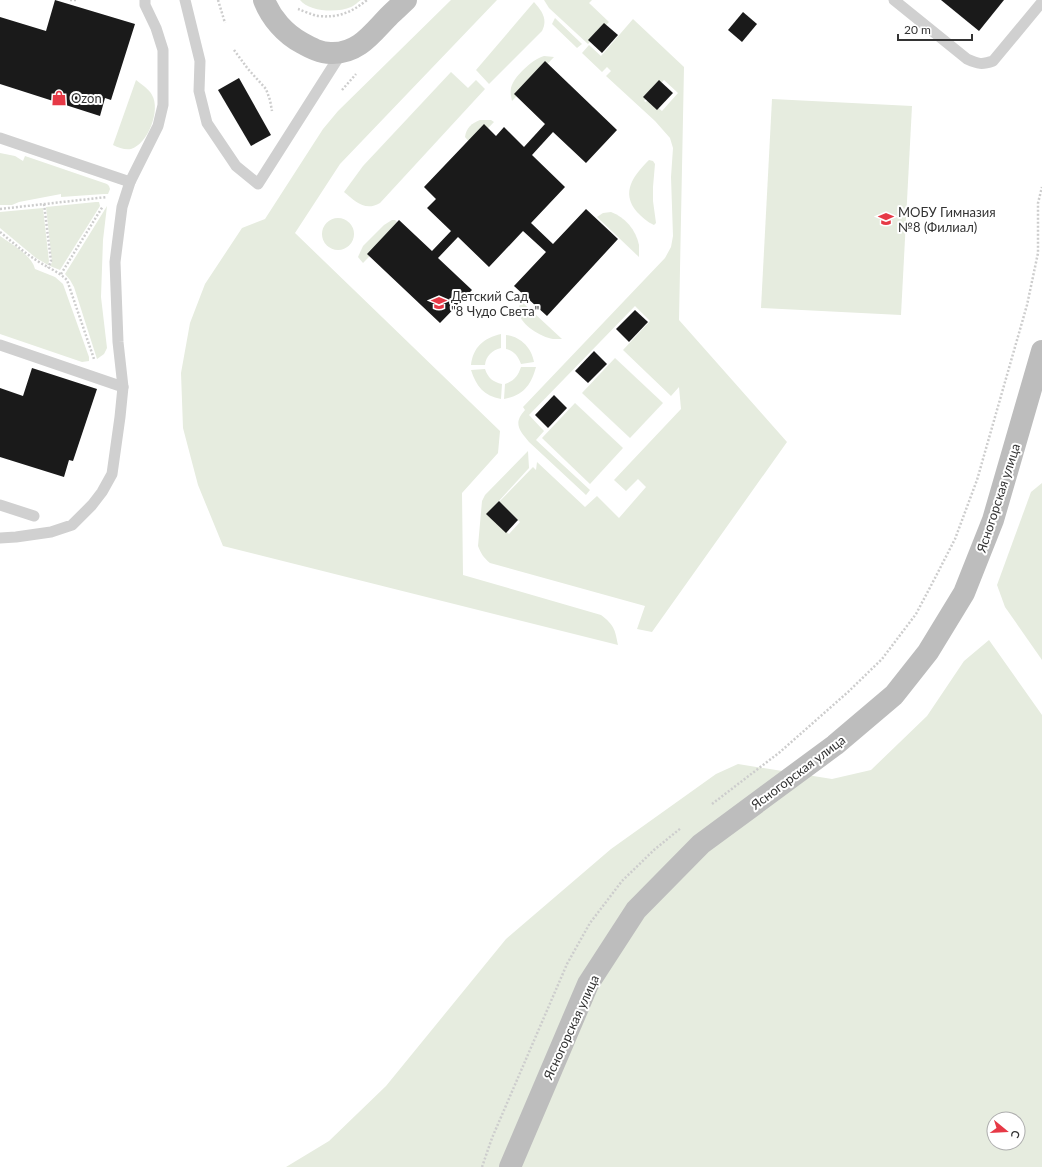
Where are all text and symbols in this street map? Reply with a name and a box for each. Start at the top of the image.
scale bar [898,16,972,42]
text: 20 m [904,22,931,37]
shop icon: Ozon [50,89,68,107]
place label: Ozon [71,90,102,106]
place label: МОБУ Гимназия №8 (Филиал) [898,204,996,235]
school or university icon: МОБУ Гимназия №8 (Филиал) [877,210,895,228]
place label: Детский Сад "8 Чудо Света" [451,288,539,319]
school or university icon: Детский Сад "8 Чудо Света" [430,294,448,312]
street label: Ясногорская улица [973,441,1023,555]
street label: Ясногорская улица [747,731,848,813]
street label: Ясногорская улица [539,972,602,1083]
north arrow [986,1111,1026,1151]
text: С [1008,1129,1023,1140]

